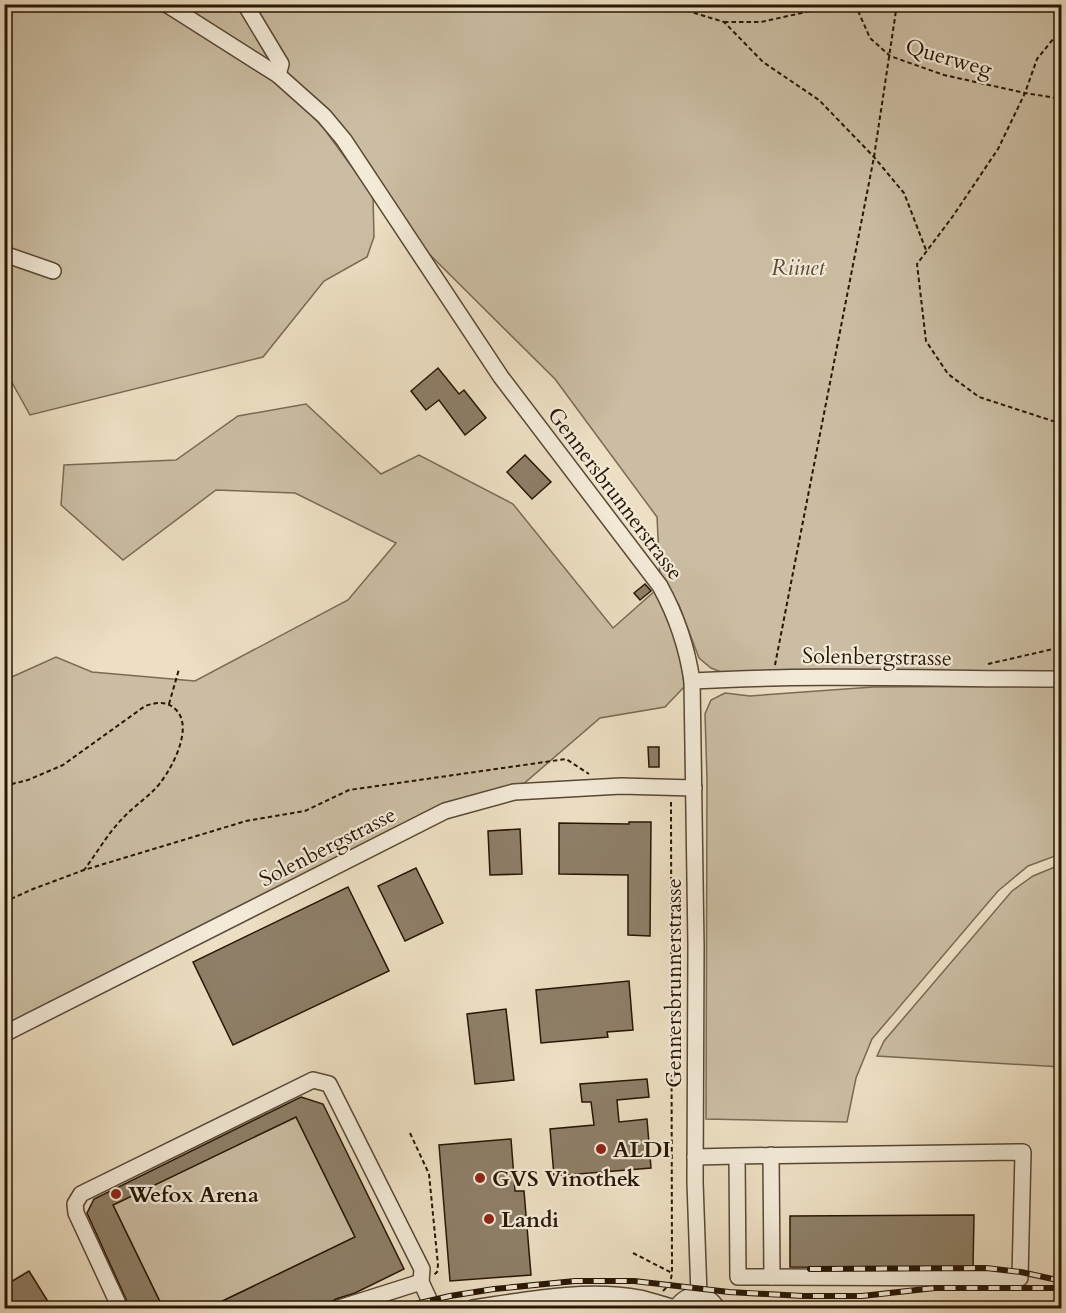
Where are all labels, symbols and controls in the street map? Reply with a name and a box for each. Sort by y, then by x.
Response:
street label: Querweg [902,31,996,85]
park label: Riinet [771,253,826,283]
street label: Gennersbrunnerstrasse [540,401,690,586]
street label: Solenbergstrasse [802,641,952,673]
street label: Solenbergstrasse [254,800,401,894]
street label: Gennersbrunnerstrasse [659,878,689,1088]
place label: ALDI [613,1135,671,1165]
marker: ALDI [594,1142,608,1156]
place label: GVS Vinothek [492,1164,641,1194]
marker: GVS Vinothek [473,1171,487,1185]
place label: Wefox Arena [127,1180,259,1210]
marker: Wefox Arena [109,1187,123,1201]
place label: Landi [501,1205,559,1235]
marker: Landi [482,1212,496,1226]

